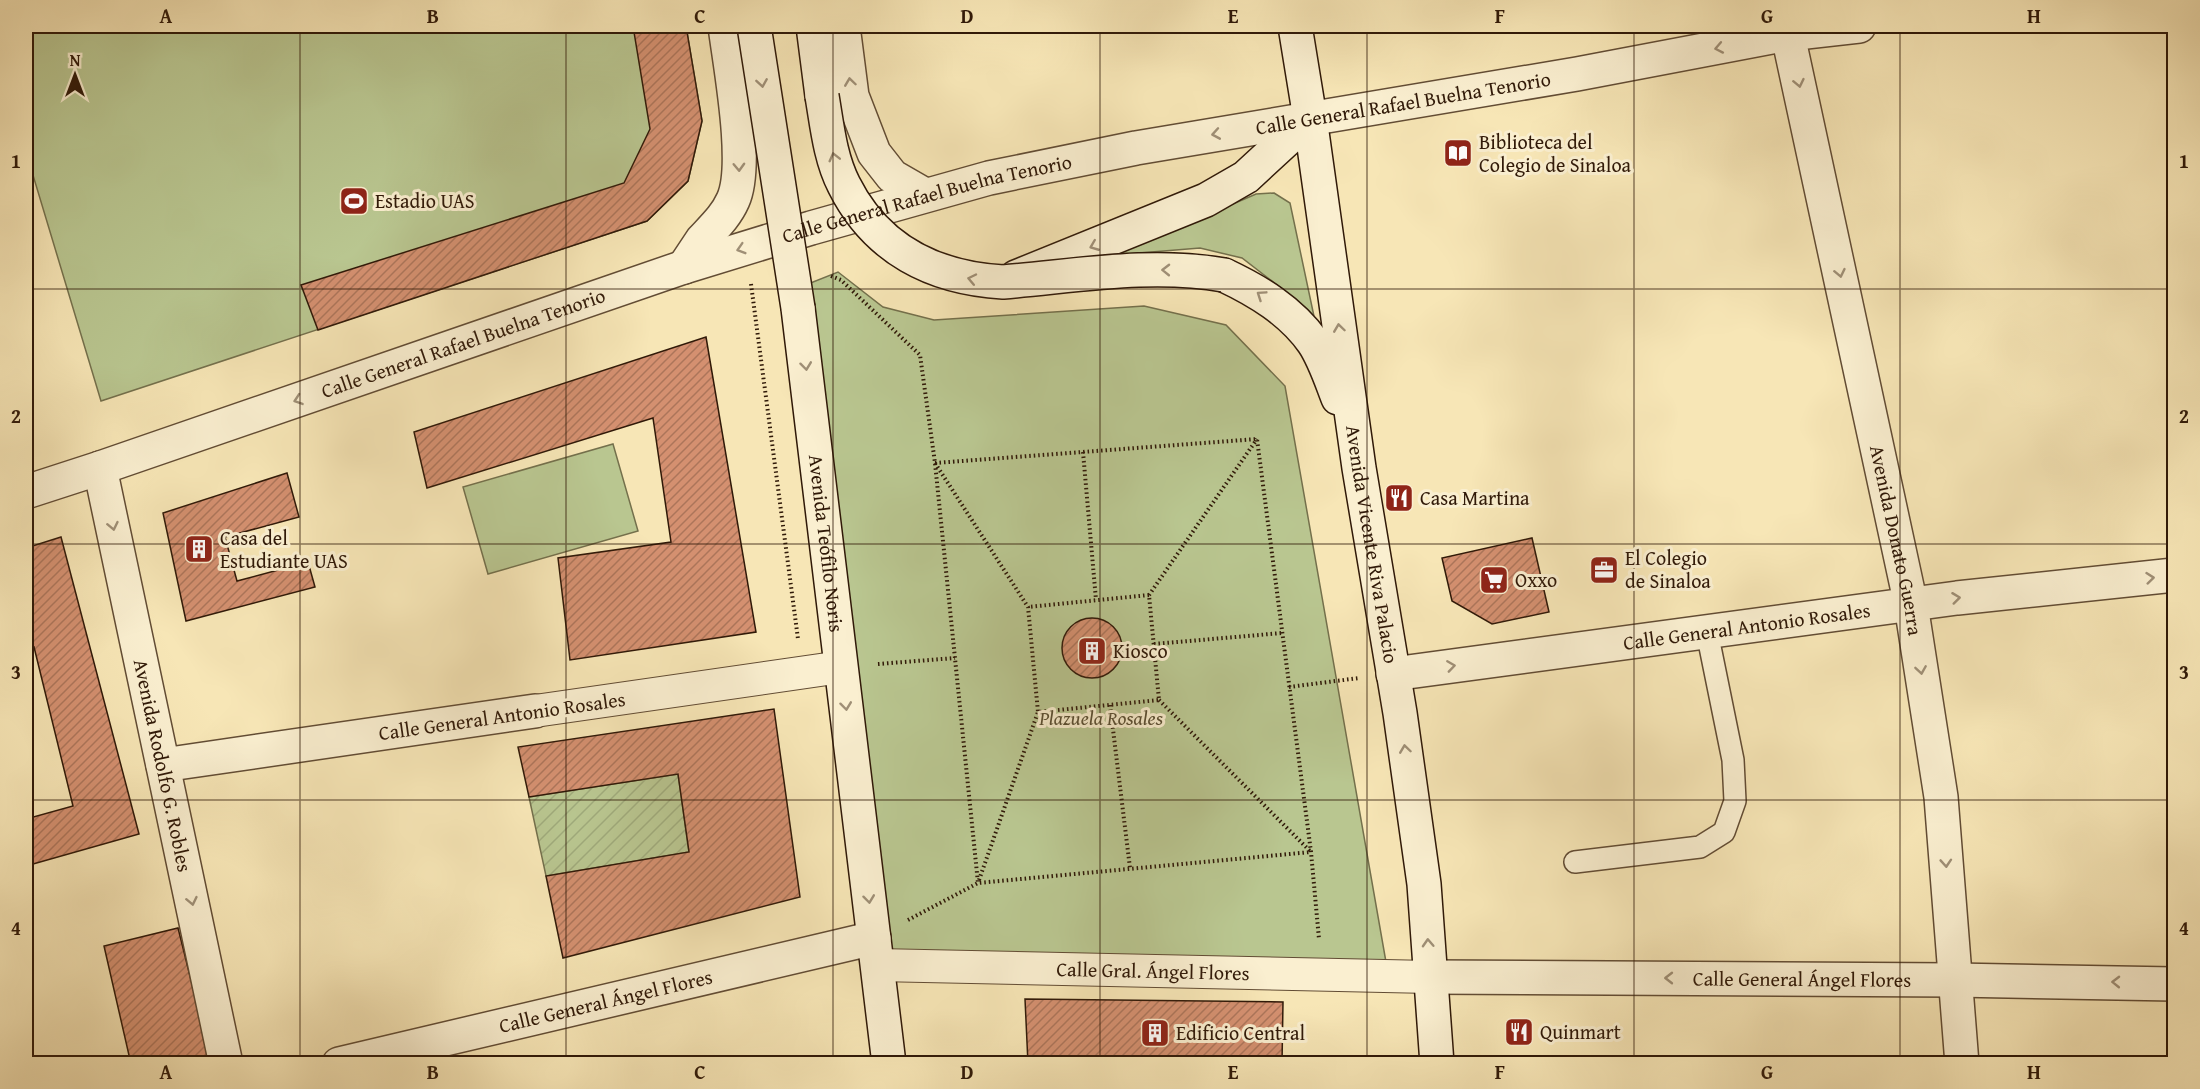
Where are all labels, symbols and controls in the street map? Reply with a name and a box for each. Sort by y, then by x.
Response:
text: A [160,1,173,30]
text: B [427,1,439,30]
text: C [694,1,706,30]
text: D [960,1,974,30]
text: E [1228,1,1239,30]
text: F [1495,1,1505,30]
text: G [1761,1,1773,30]
text: H [2027,1,2041,30]
one-way arrow [1714,41,1724,54]
north arrow [45,45,105,105]
text: N [70,48,81,72]
street label: Calle General Rafael Buelna Tenorio [1253,64,1553,142]
one-way arrow [845,77,857,87]
one-way arrow [1791,77,1804,87]
one-way arrow [755,78,768,88]
one-way arrow [1211,127,1221,140]
place label: Biblioteca del Colegio de Sinaloa [1479,127,1632,179]
library icon: Biblioteca del Colegio de Sinaloa [1442,137,1474,169]
text: 1 [11,146,21,175]
street label: Calle General Rafael Buelna Tenorio [778,146,1074,250]
text: 1 [2179,146,2189,175]
one-way arrow [829,152,842,162]
one-way arrow [733,163,746,172]
sports icon: Estadio UAS [338,185,370,217]
place label: Estadio UAS [375,186,475,215]
one-way arrow [1089,239,1100,251]
one-way arrow [736,241,747,254]
one-way arrow [1161,264,1170,276]
one-way arrow [1833,268,1846,278]
one-way arrow [967,273,977,286]
street label: Calle General Rafael Buelna Tenorio [317,280,609,405]
one-way arrow [1257,291,1268,302]
one-way arrow [1334,324,1346,333]
one-way arrow [799,361,811,371]
one-way arrow [293,393,304,406]
text: 2 [11,401,21,430]
text: 2 [2179,401,2189,430]
street label: Avenida Vicente Riva Palacio [1339,423,1406,666]
street label: Avenida Donato Guerra [1863,442,1931,638]
street label: Avenida Teófilo Noris [802,453,852,634]
restaurant icon: Casa Martina [1383,482,1415,514]
place label: Casa Martina [1420,483,1530,512]
one-way arrow [105,520,118,530]
place label: Casa del Estudiante UAS [220,523,348,575]
building icon: Casa del Estudiante UAS [183,533,215,565]
place label: El Colegio de Sinaloa [1625,543,1711,595]
office icon: El Colegio de Sinaloa [1588,554,1620,586]
supermarket icon: Oxxo [1478,564,1510,596]
place label: Oxxo [1515,565,1557,594]
one-way arrow [2145,572,2155,585]
one-way arrow [1952,593,1961,605]
street label: Calle General Antonio Rosales [1621,595,1872,657]
building icon: Kiosco [1076,635,1108,667]
place label: Kiosco [1113,636,1168,665]
street label: Avenida Rodolfo G. Robles [127,656,200,874]
text: 3 [11,657,21,686]
text: 3 [2179,657,2189,686]
one-way arrow [1446,660,1455,672]
one-way arrow [1915,665,1927,675]
street label: Calle General Antonio Rosales [377,684,627,747]
one-way arrow [839,701,852,710]
park label: Plazuela Rosales [1038,703,1164,732]
one-way arrow [1399,744,1411,754]
one-way arrow [1940,859,1953,868]
one-way arrow [863,895,875,904]
one-way arrow [185,896,198,906]
text: 4 [11,913,21,942]
text: 4 [2179,913,2189,942]
one-way arrow [1421,938,1434,947]
street label: Calle Gral. Ángel Flores [1056,954,1250,987]
street label: Calle General Ángel Flores [496,962,715,1040]
street label: Calle General Ángel Flores [1693,964,1911,994]
one-way arrow [1665,972,1674,984]
one-way arrow [2112,976,2121,989]
restaurant icon: Quinmart [1503,1016,1535,1048]
building icon: Edificio Central [1139,1017,1171,1049]
place label: Quinmart [1540,1017,1621,1046]
place label: Edificio Central [1176,1018,1306,1047]
text: A [160,1057,173,1086]
text: B [427,1057,439,1086]
text: C [694,1057,706,1086]
text: D [960,1057,974,1086]
text: E [1228,1057,1239,1086]
text: F [1495,1057,1505,1086]
text: G [1761,1057,1773,1086]
text: H [2027,1057,2041,1086]

